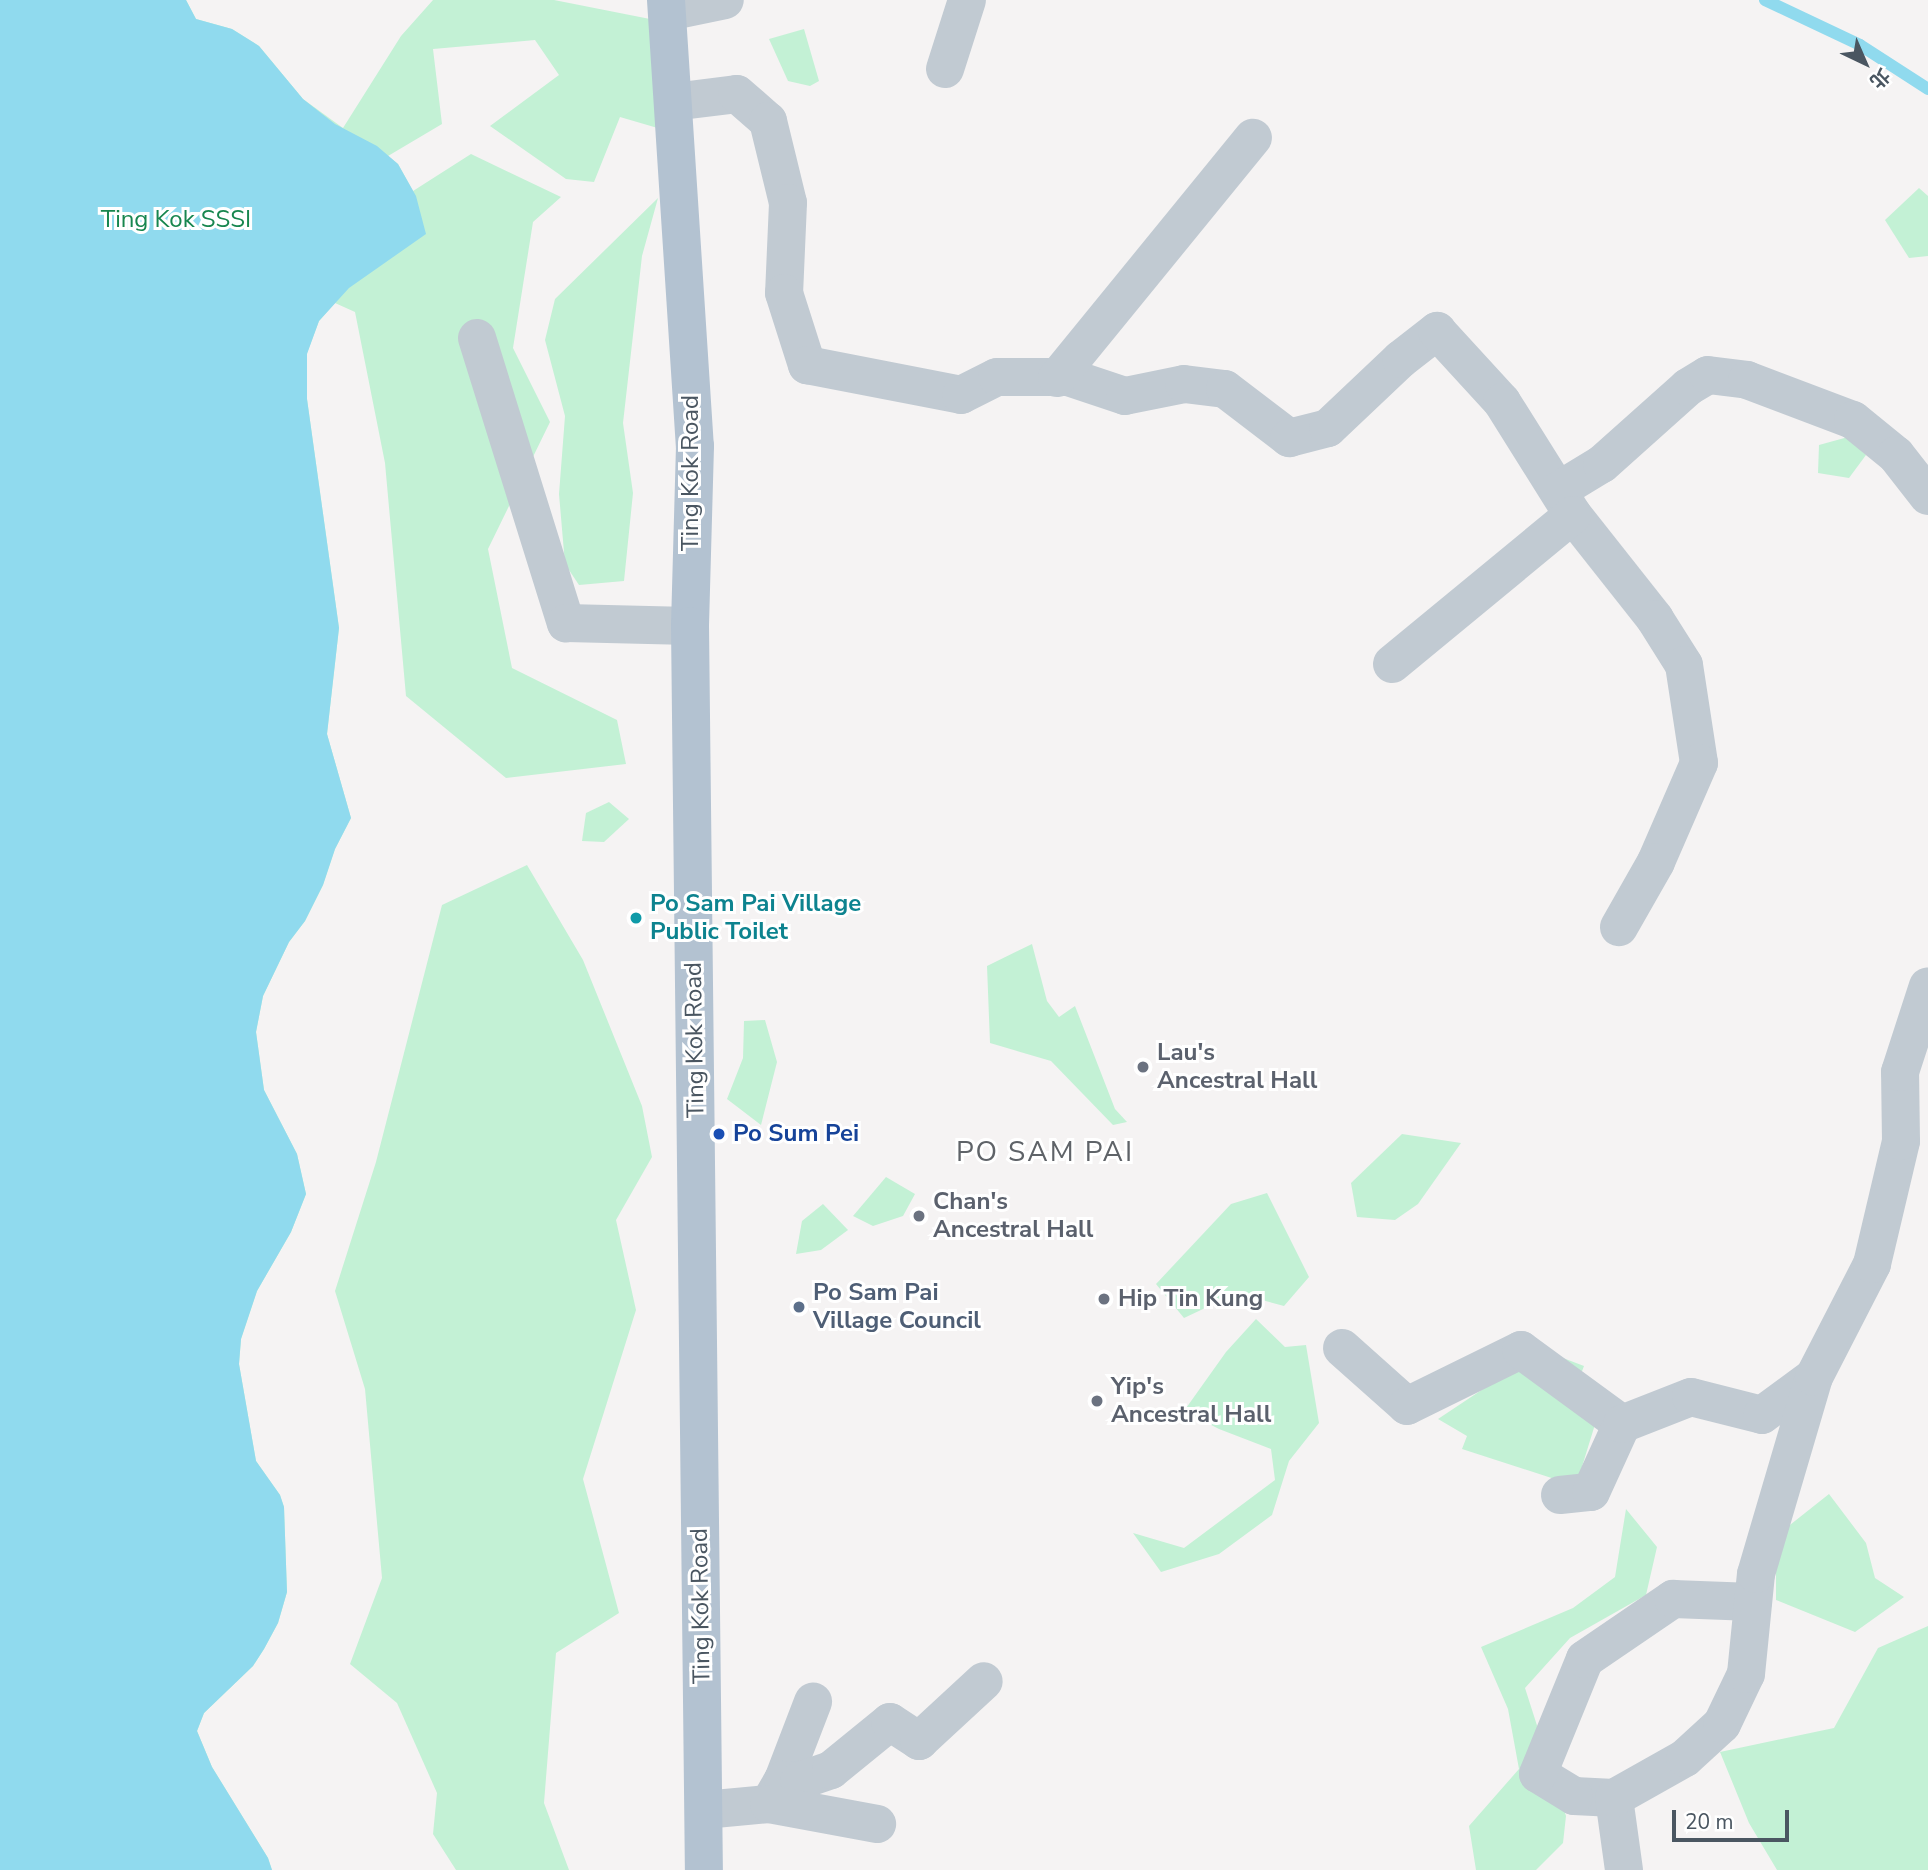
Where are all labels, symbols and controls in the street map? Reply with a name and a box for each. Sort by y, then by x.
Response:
north arrow [1830,28,1900,98]
text: 北 [1864,62,1895,94]
park label: Ting Kok SSSI [101,206,251,234]
street label: Ting Kok Road [677,395,705,551]
place label: Po Sam Pai Village Public Toilet [650,890,861,946]
marker: Po Sam Pai Village Public Toilet [628,910,644,926]
street label: Ting Kok Road [679,962,711,1118]
place label: Lau's Ancestral Hall [1157,1039,1317,1095]
marker: Lau's Ancestral Hall [1135,1059,1151,1075]
place label: Po Sum Pei [733,1120,859,1148]
marker: Po Sum Pei [711,1126,727,1142]
district label: PO SAM PAI [957,1135,1133,1169]
place label: Chan's Ancestral Hall [933,1188,1093,1244]
marker: Chan's Ancestral Hall [911,1208,927,1224]
place label: Po Sam Pai Village Council [813,1279,981,1335]
place label: Hip Tin Kung [1118,1285,1263,1313]
marker: Hip Tin Kung [1096,1291,1112,1307]
marker: Po Sam Pai Village Council [791,1299,807,1315]
place label: Yip's Ancestral Hall [1111,1373,1271,1429]
marker: Yip's Ancestral Hall [1089,1393,1105,1409]
street label: Ting Kok Road [685,1528,717,1684]
scale bar [1676,1797,1793,1841]
text: 20 m [1685,1808,1734,1836]

